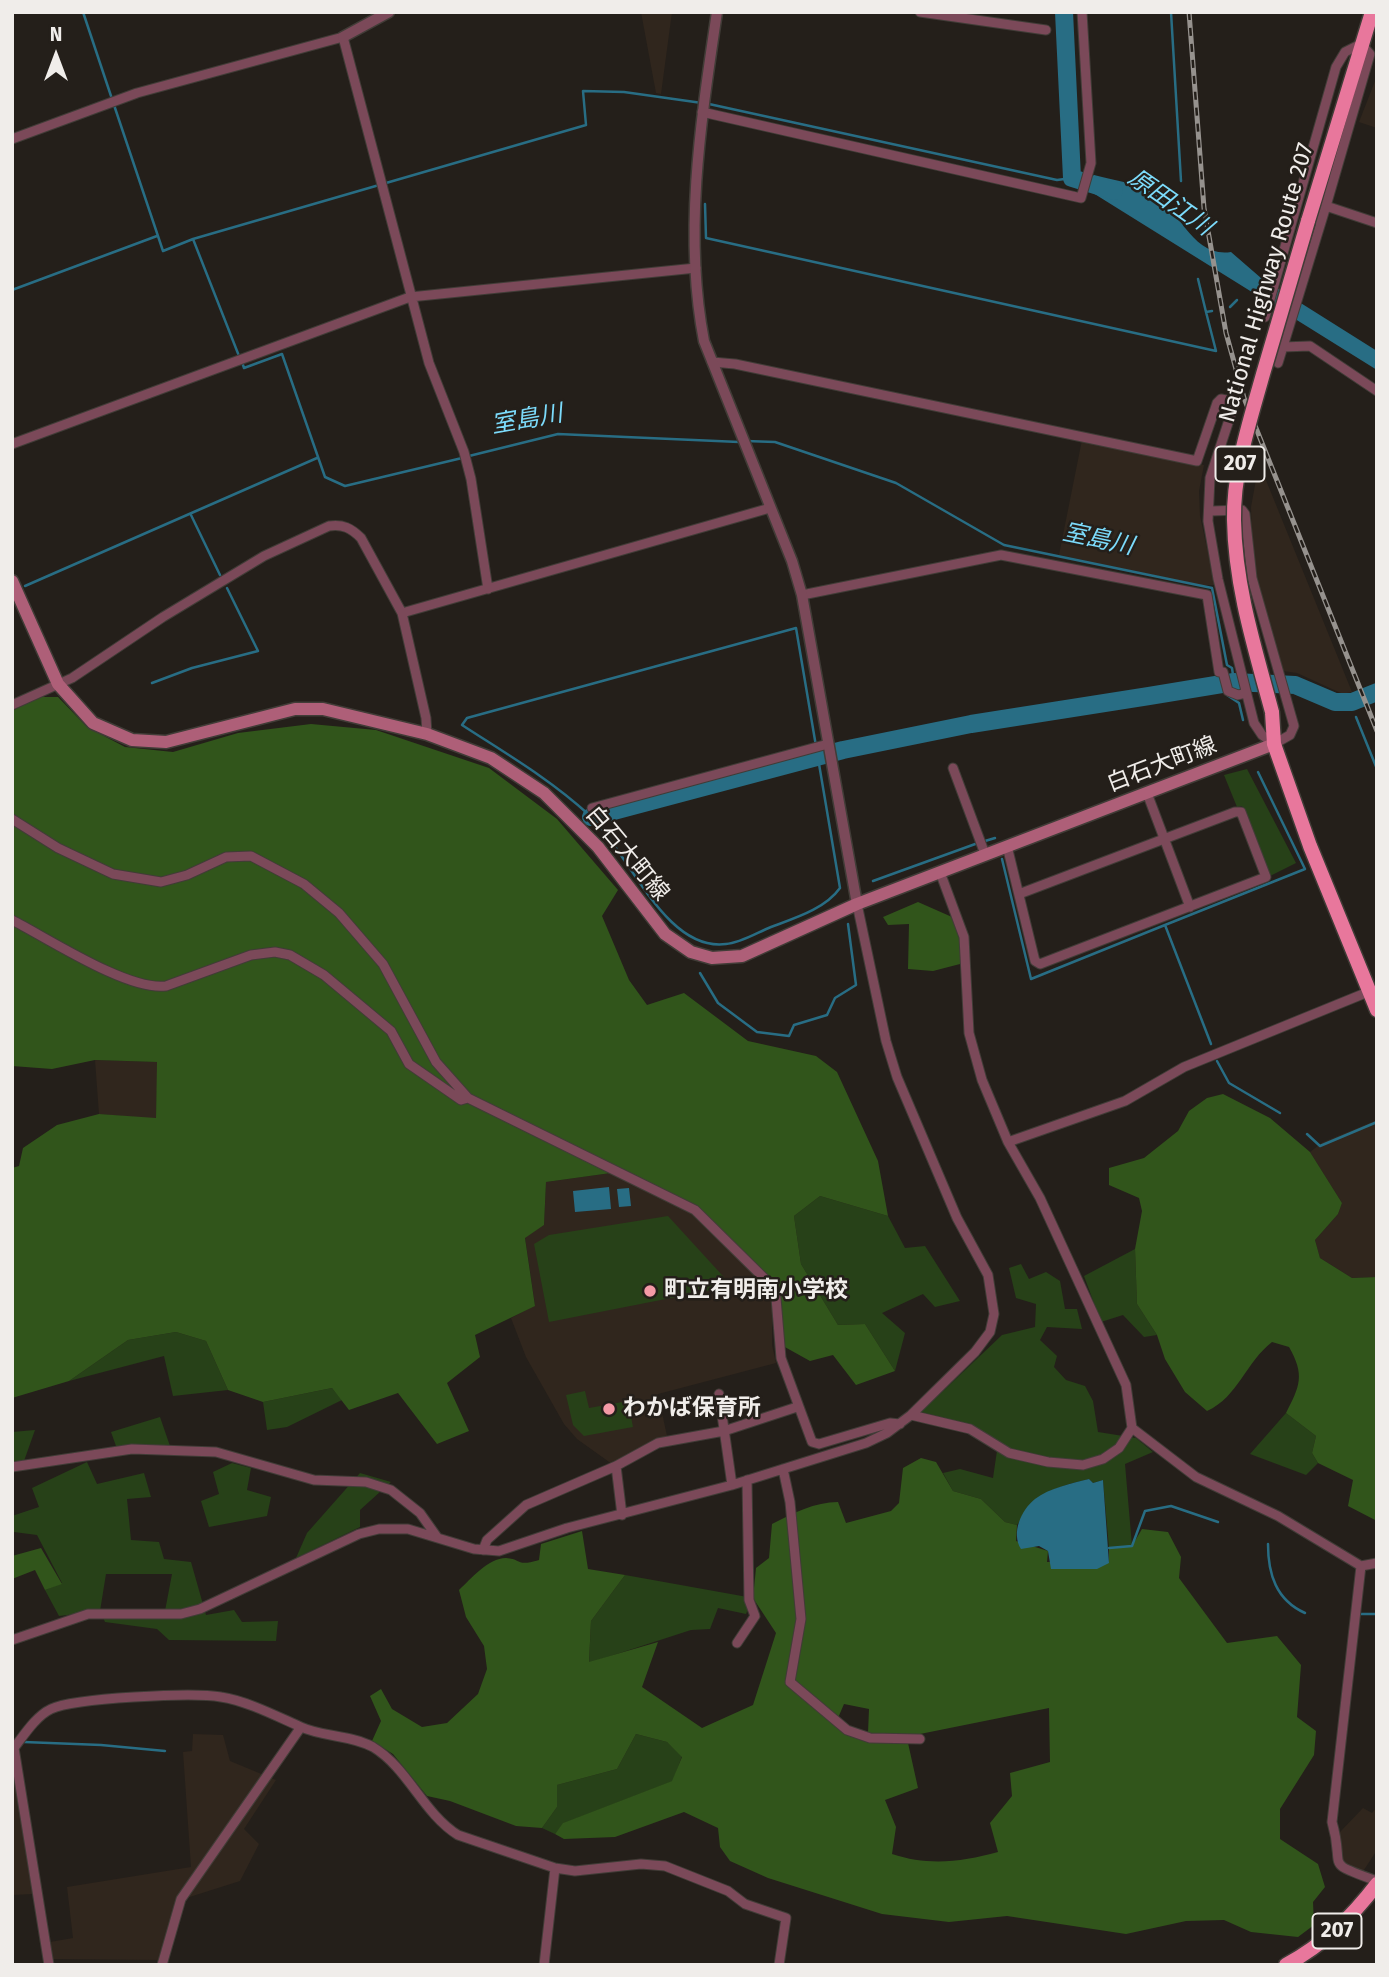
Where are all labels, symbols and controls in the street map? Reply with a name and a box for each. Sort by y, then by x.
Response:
north arrow [21,21,91,91]
text: N [50,23,62,46]
street label: National Highway Route 207 [1214,140,1320,426]
water label: 原田江川 [1122,164,1218,242]
water label: 室島川 [489,400,565,440]
road number: 207 [1216,447,1264,482]
water label: 室島川 [1060,518,1136,562]
street label: 白石大町線 [1103,732,1221,798]
street label: 白石大町線 [579,801,675,907]
place label: 町立有明南小学校 [664,1277,848,1305]
marker: 町立有明南小学校 [642,1283,658,1299]
place label: わかば保育所 [623,1395,761,1423]
marker: わかば保育所 [601,1401,617,1417]
road number: 207 [1312,1913,1362,1948]

